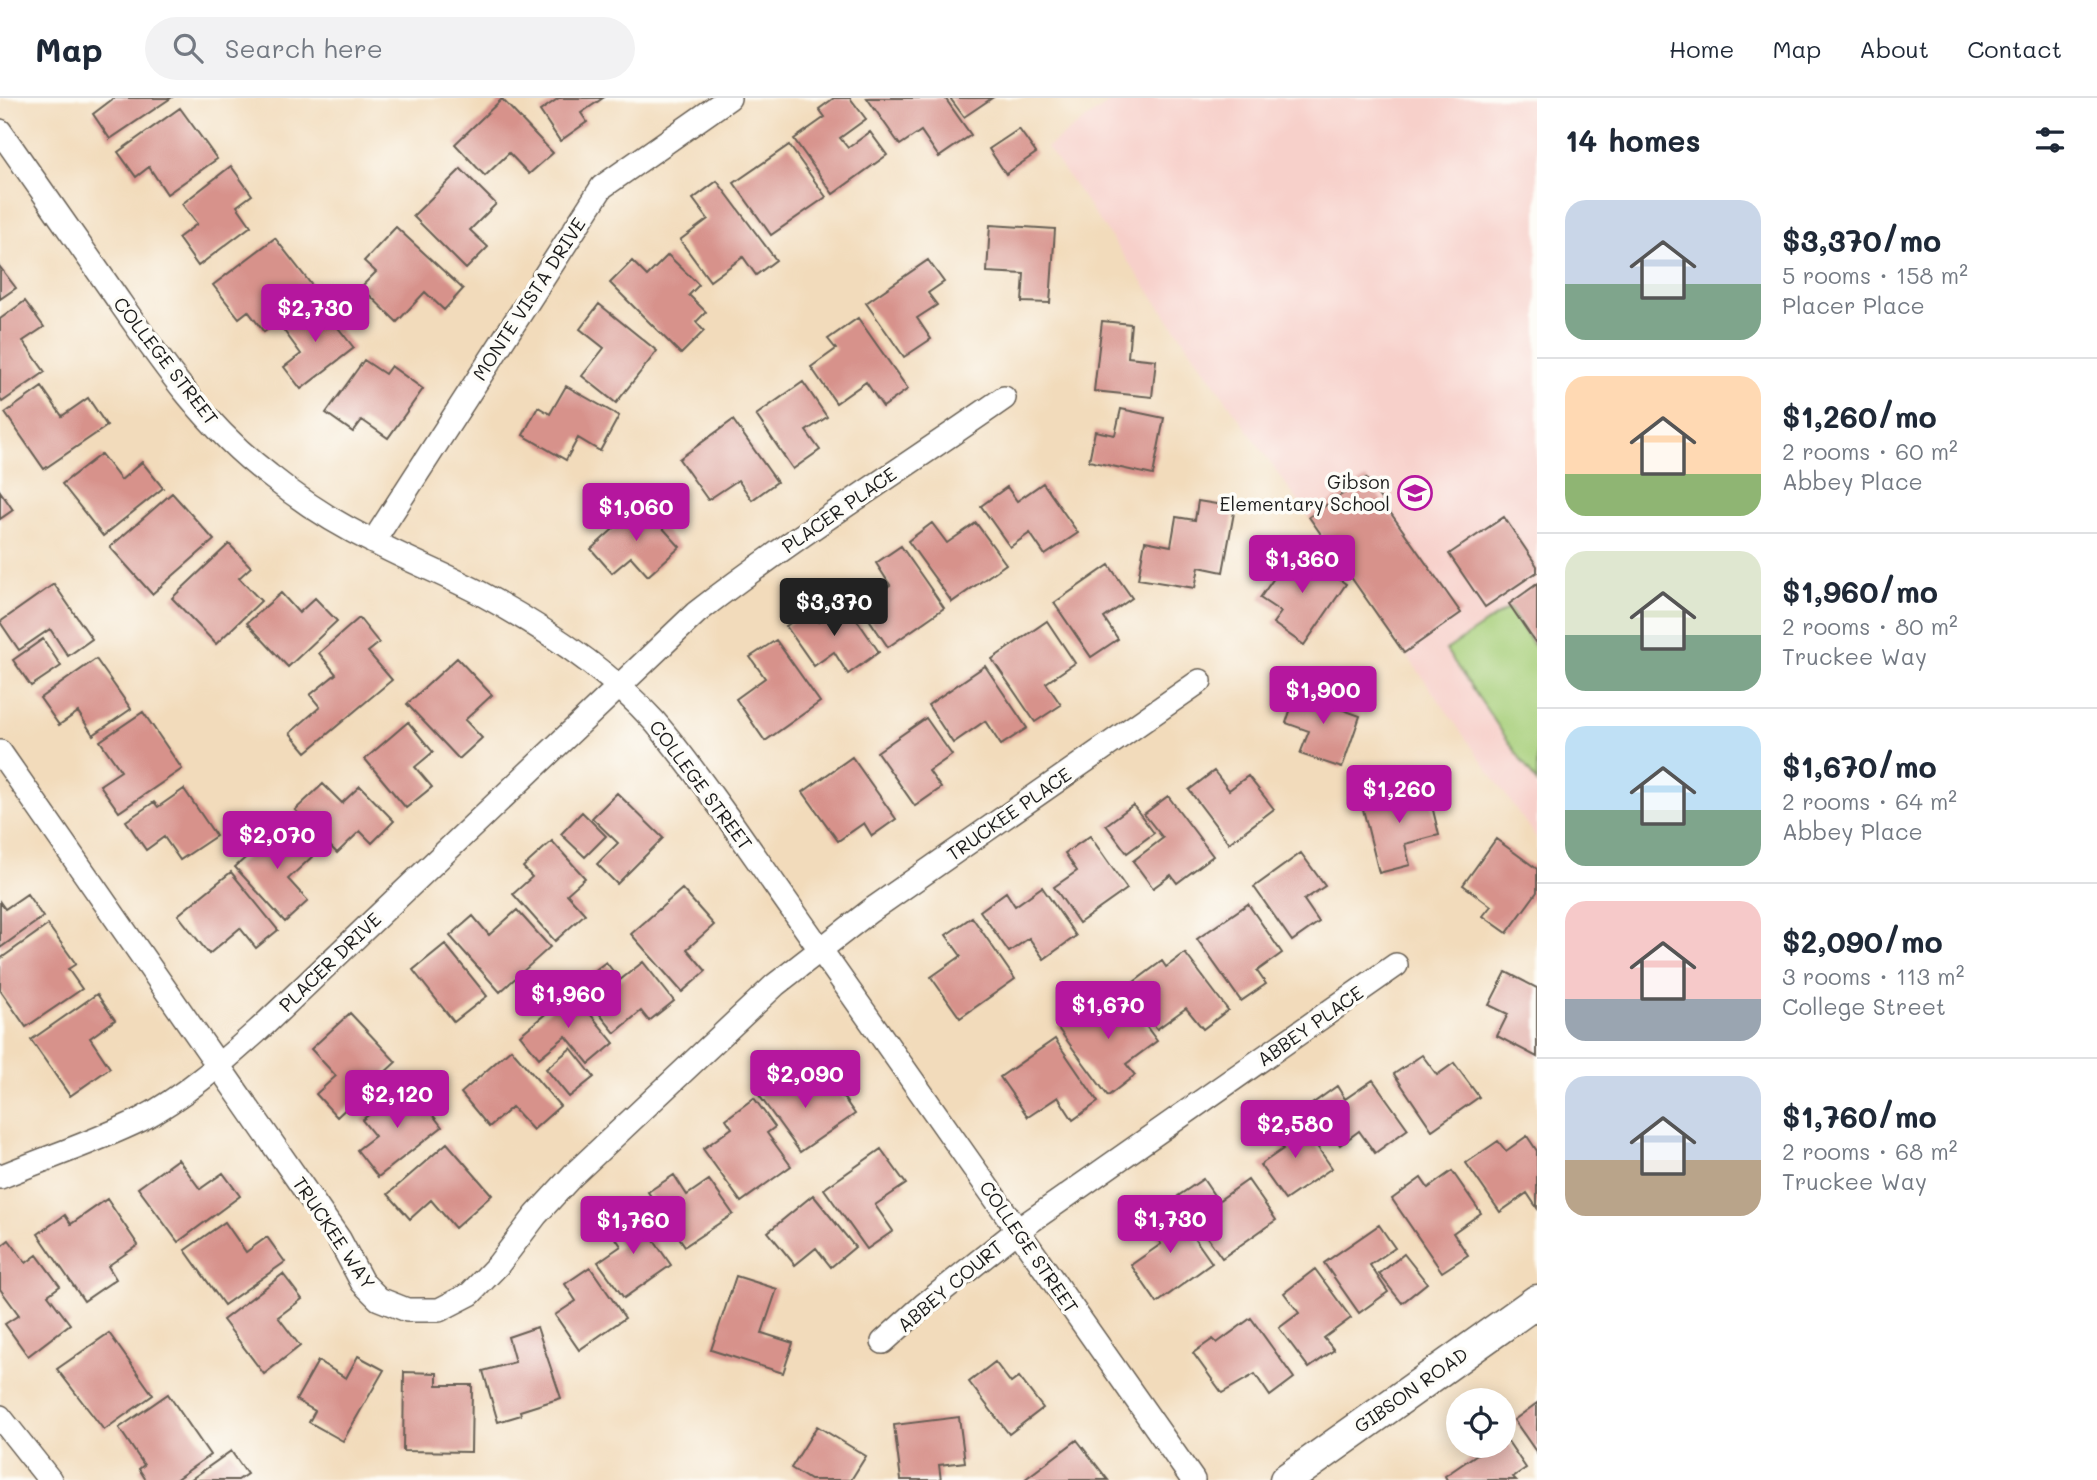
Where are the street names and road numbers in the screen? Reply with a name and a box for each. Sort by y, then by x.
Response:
street label: MONTE VISTA DRIVE [467,212,591,385]
street label: COLLEGE STREET [108,291,224,430]
street label: PLACER PLACE [777,461,901,558]
street label: COLLEGE STREET [644,715,758,855]
street label: TRUCKEE PLACE [942,761,1076,866]
street label: PLACER DRIVE [273,906,386,1017]
street label: ABBEY PLACE [1252,980,1368,1071]
street label: TRUCKEE WAY [288,1172,381,1294]
street label: COLLEGE STREET [974,1176,1084,1318]
street label: ABBEY COURT [892,1234,1008,1337]
street label: GIBSON ROAD [1349,1341,1473,1438]

